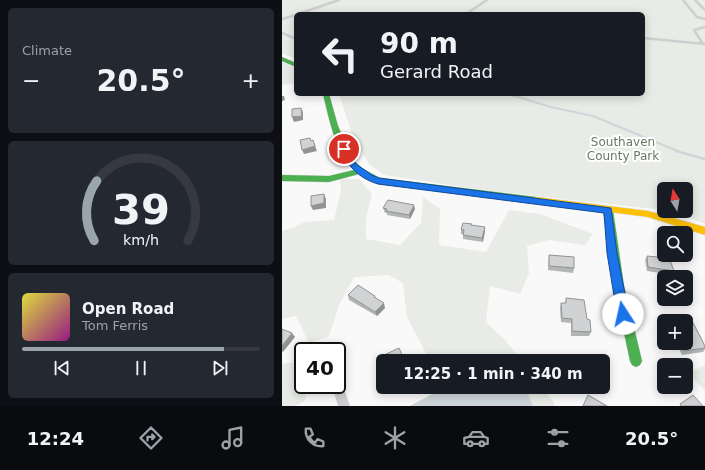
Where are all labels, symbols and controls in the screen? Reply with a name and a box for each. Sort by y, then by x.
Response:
text: 90 m [380,27,458,60]
icon: left [314,28,366,80]
text: Climate [22,43,72,58]
text: Gerard Road [380,61,493,82]
text: 20.5° [96,63,186,98]
text: − [22,68,40,93]
text: + [242,68,260,93]
pin [327,132,361,166]
park label: Southaven County Park [587,135,659,163]
icon: arrive [333,138,355,160]
north arrow [657,182,693,218]
map controls [657,182,693,394]
text: 39 [112,185,170,234]
button: search [657,226,693,262]
text: km/h [123,232,159,248]
button: layers [657,270,693,306]
position arrow [602,293,644,335]
text: Open Road [82,300,174,318]
button: + [657,314,693,350]
text: Tom Ferris [82,318,148,333]
speed limit sign: 40 [294,342,346,394]
icon: previous [51,357,73,379]
icon: pause [130,357,152,379]
icon: next [209,357,231,379]
button: − [657,358,693,394]
text: 12:25 · 1 min · 340 m [403,365,583,383]
icon: directions [137,424,165,452]
icon: music [219,424,247,452]
icon: phone [300,424,328,452]
icon: climate [381,424,409,452]
icon: car [462,424,490,452]
icon: filters [544,424,572,452]
text: 12:24 [27,428,84,449]
text: 20.5° [625,428,678,449]

